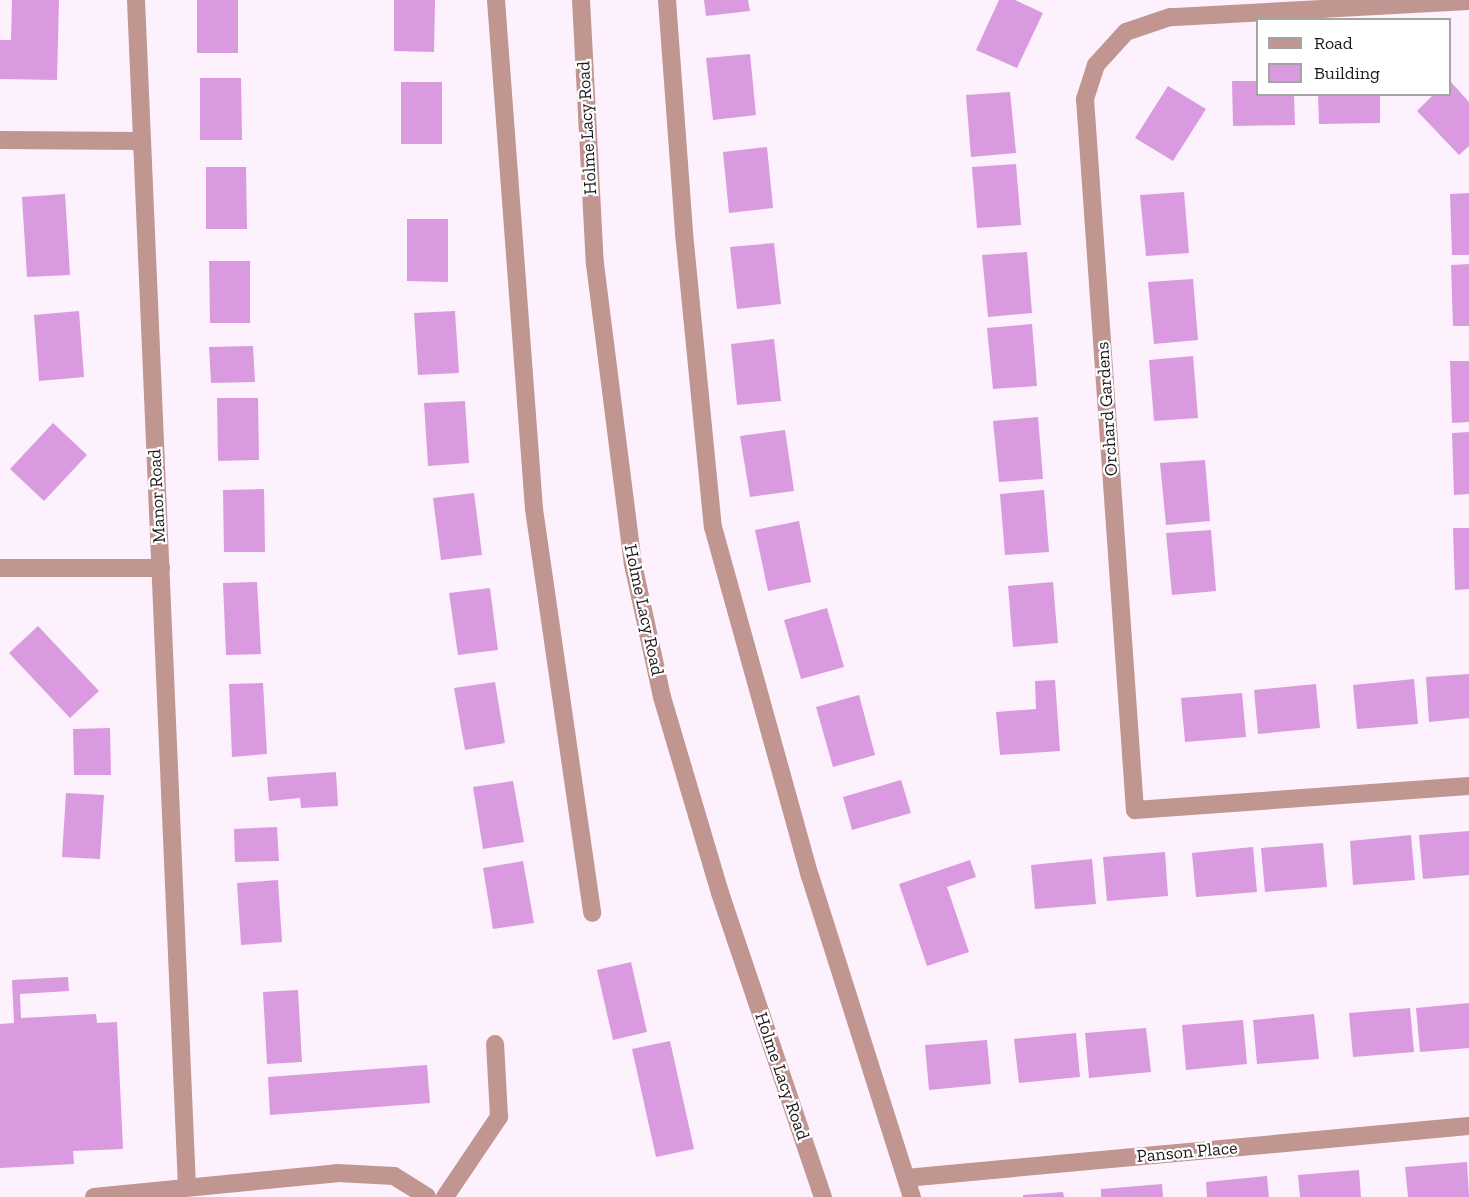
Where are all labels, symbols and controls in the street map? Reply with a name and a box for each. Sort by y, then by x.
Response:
legend [1256,18,1451,96]
text: Road [1314,32,1353,54]
street label: Holme Lacy Road [573,60,601,196]
text: Building [1314,62,1380,84]
street label: Orchard Gardens [1092,341,1122,477]
street label: Manor Road [144,448,170,544]
street label: Holme Lacy Road [619,542,669,678]
street label: Holme Lacy Road [750,1009,814,1143]
street label: Panson Place [1136,1137,1238,1167]

